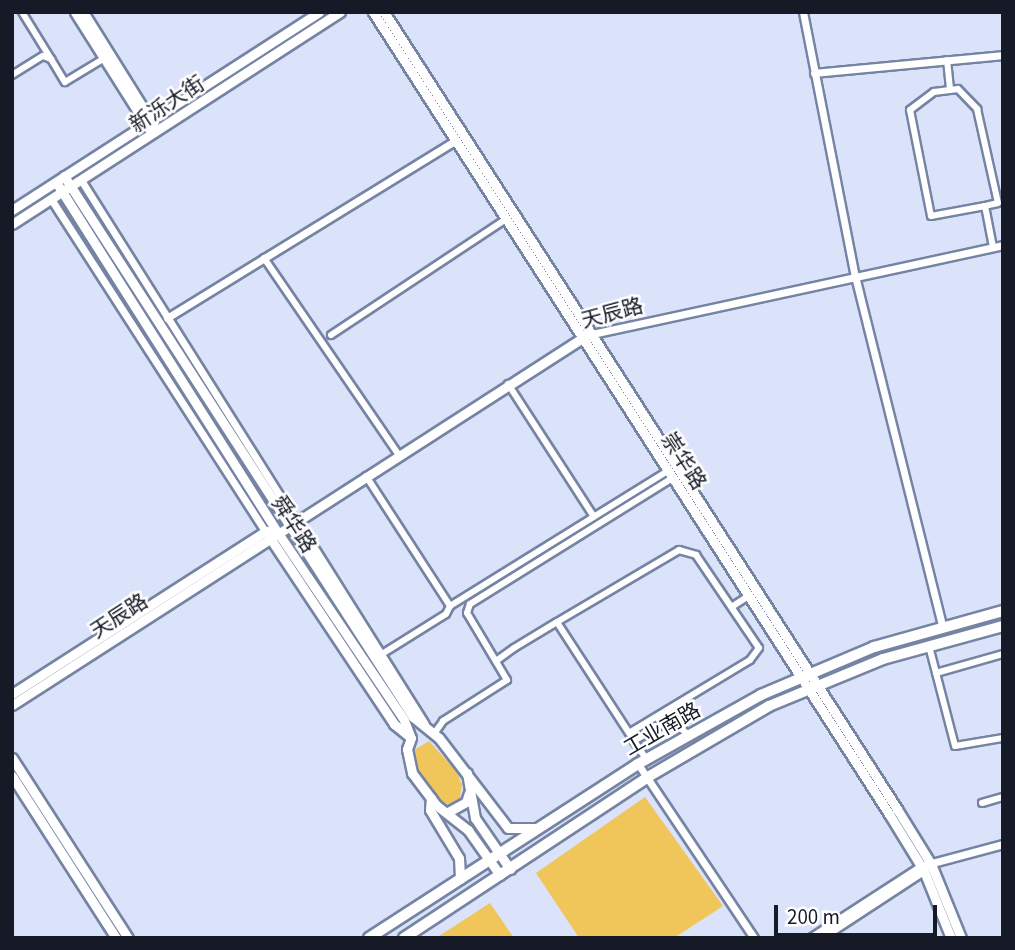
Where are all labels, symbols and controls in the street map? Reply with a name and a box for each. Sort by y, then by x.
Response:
street label: 新泺大街 [125,71,209,137]
street label: 天辰路 [578,293,646,333]
street label: 崇华路 [656,428,712,494]
street label: 舜华路 [266,491,322,557]
street label: 天辰路 [86,588,152,644]
street label: 工业南路 [619,697,705,761]
scale bar [777,890,940,934]
text: 200 m [787,902,840,932]

